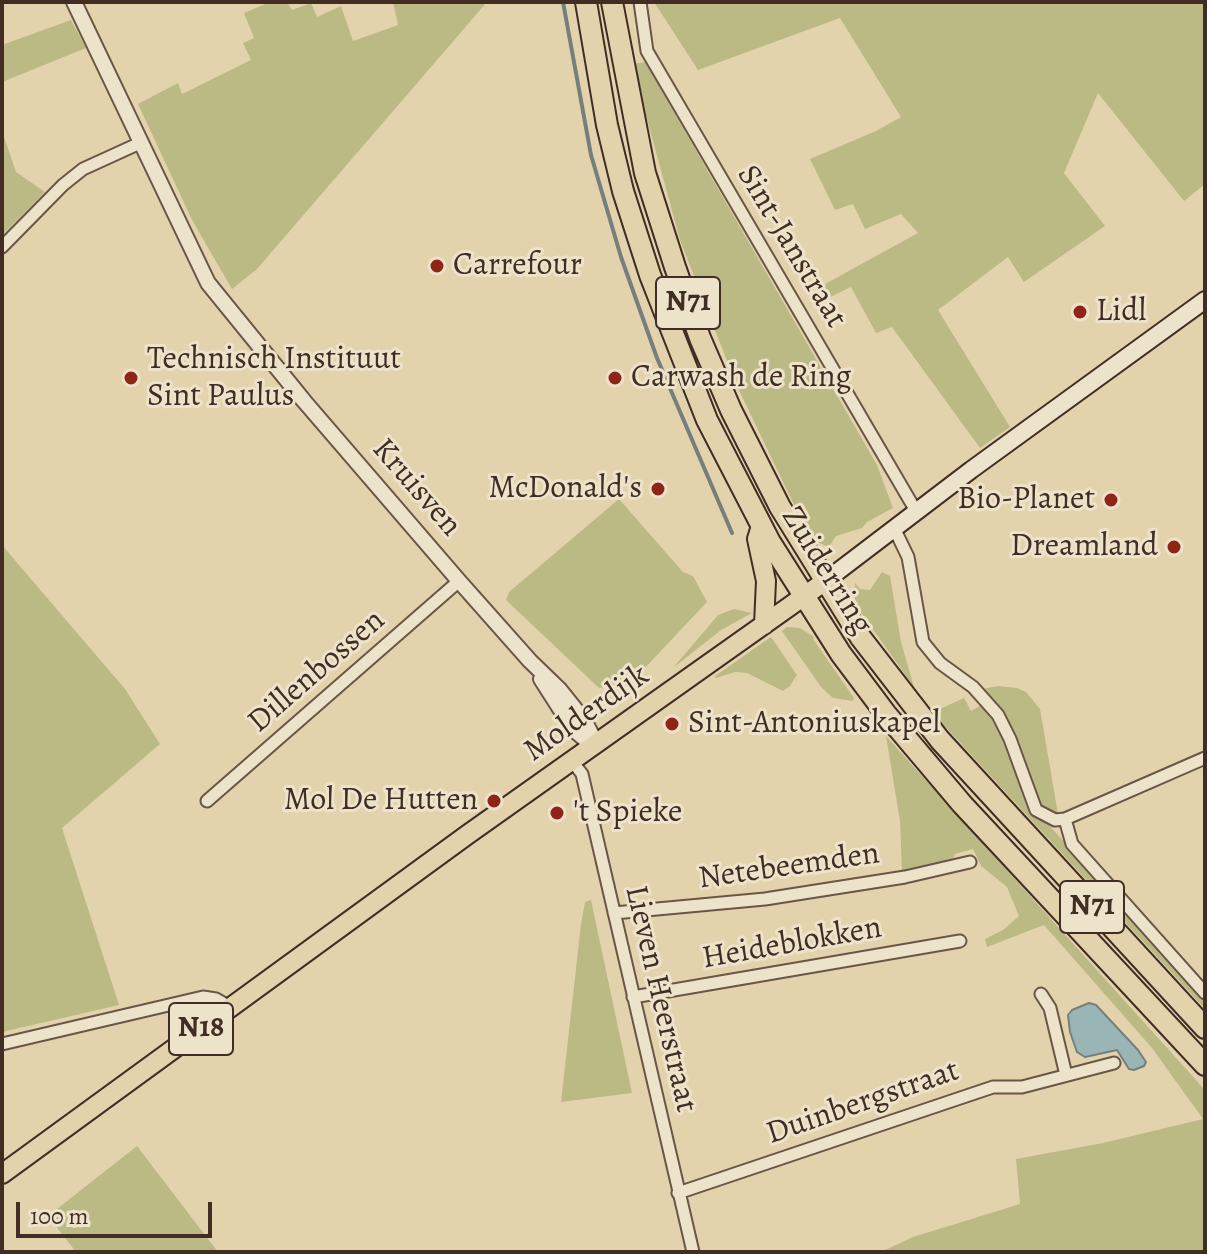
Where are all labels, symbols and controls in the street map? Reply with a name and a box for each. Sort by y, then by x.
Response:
street label: Sint-Janstraat [728,159,854,335]
place label: Carrefour [453,247,582,285]
marker: Carrefour [428,257,446,275]
road number: N71 [656,277,720,329]
place label: Lidl [1096,293,1146,331]
marker: Lidl [1071,303,1089,321]
place label: Technisch Instituut Sint Paulus [147,341,401,416]
place label: Carwash de Ring [631,359,852,397]
marker: Technisch Instituut Sint Paulus [122,369,140,387]
marker: Carwash de Ring [606,369,624,387]
street label: Kruisven [363,431,469,545]
place label: McDonald's [489,470,642,508]
marker: McDonald's [649,480,667,498]
place label: Bio-Planet [957,481,1095,519]
marker: Bio-Planet [1102,491,1120,509]
street label: Zuiderring [772,500,880,642]
place label: Dreamland [1010,528,1158,566]
marker: Dreamland [1165,538,1183,556]
street label: Dillenbossen [241,602,393,742]
street label: Molderdijk [517,657,657,771]
place label: Sint-Antoniuskapel [688,705,940,743]
marker: Sint-Antoniuskapel [663,715,681,733]
place label: Mol De Hutten [284,782,478,820]
marker: Mol De Hutten [485,792,503,810]
place label: 't Spieke [573,794,682,832]
marker: 't Spieke [548,804,566,822]
street label: Netebeemden [696,835,882,899]
road number: N71 [1060,881,1124,933]
street label: Lieven Heerstraat [615,882,705,1116]
street label: Heideblokken [699,909,885,979]
road number: N18 [169,1003,233,1055]
street label: Duinbergstraat [762,1052,964,1154]
scale bar [20,1186,216,1236]
text: 100 m [30,1200,89,1232]

